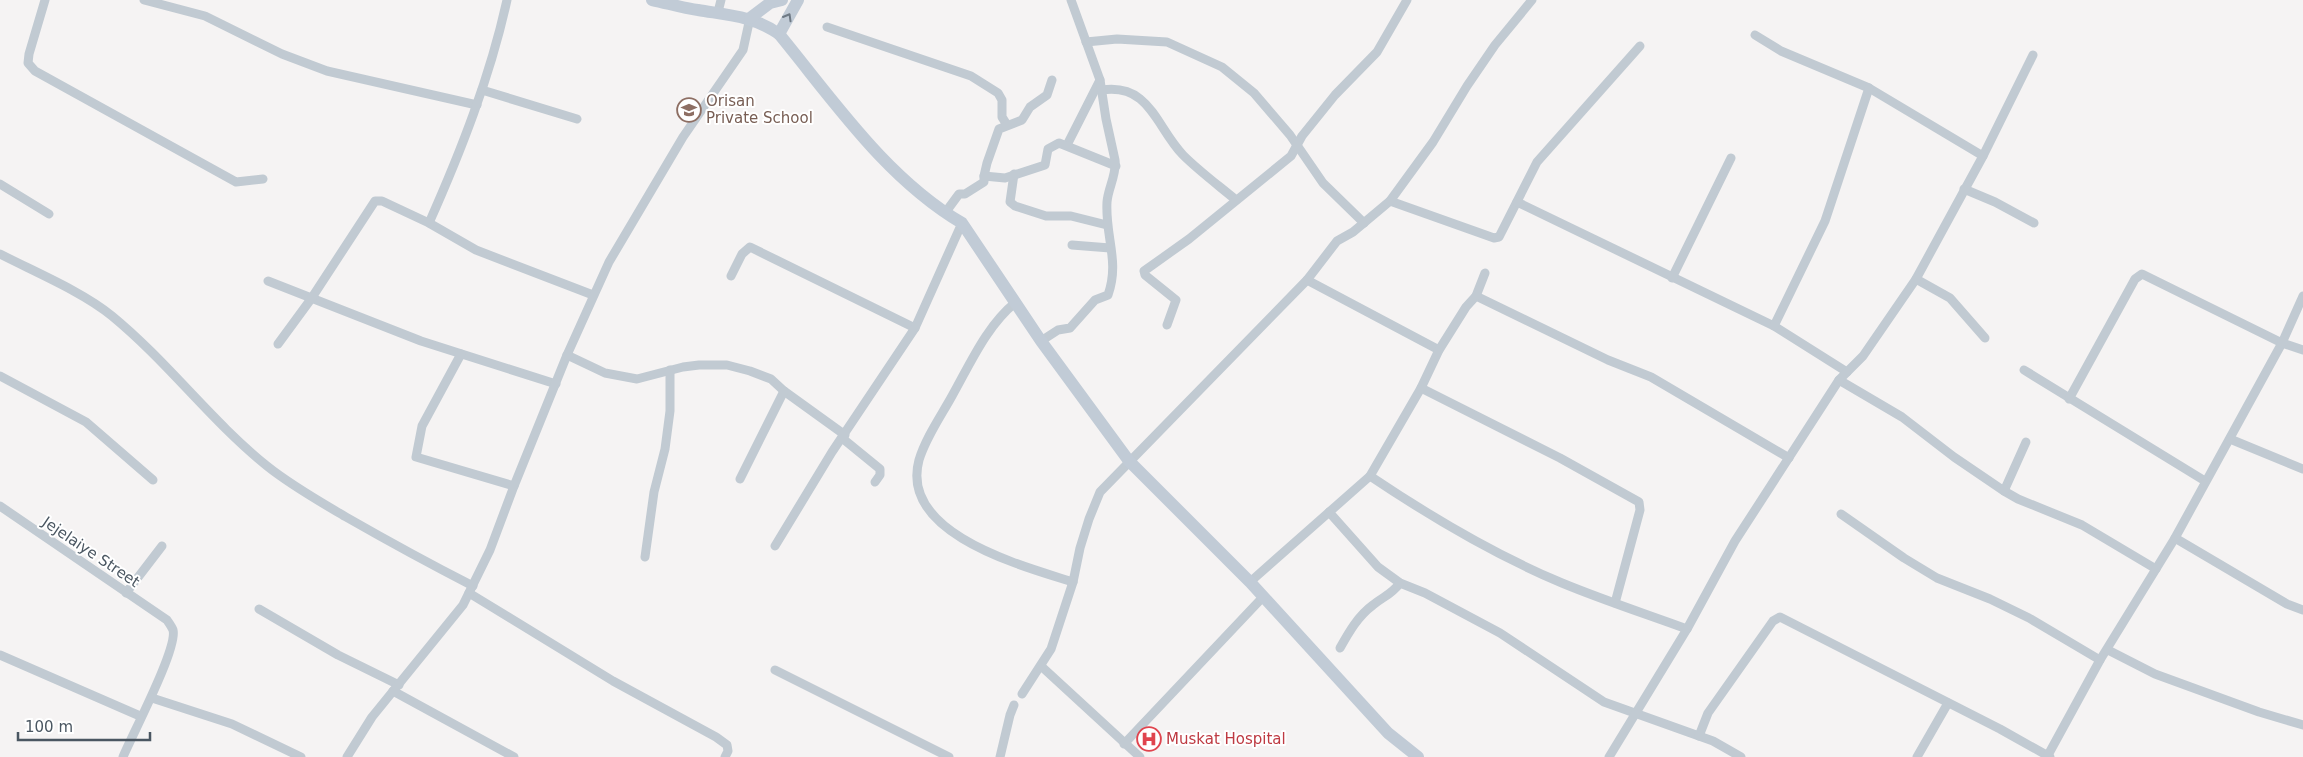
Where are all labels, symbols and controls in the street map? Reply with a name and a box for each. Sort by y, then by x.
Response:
one-way arrow [782,13,792,22]
place label: Orisan Private School [706,92,813,127]
school or university icon: Orisan Private School [676,97,702,123]
street label: Jejelaiye Street [38,512,143,591]
scale bar [18,710,150,742]
text: 100 m [25,718,73,736]
hospital icon: Muskat Hospital [1136,726,1162,752]
place label: Muskat Hospital [1166,730,1286,748]

